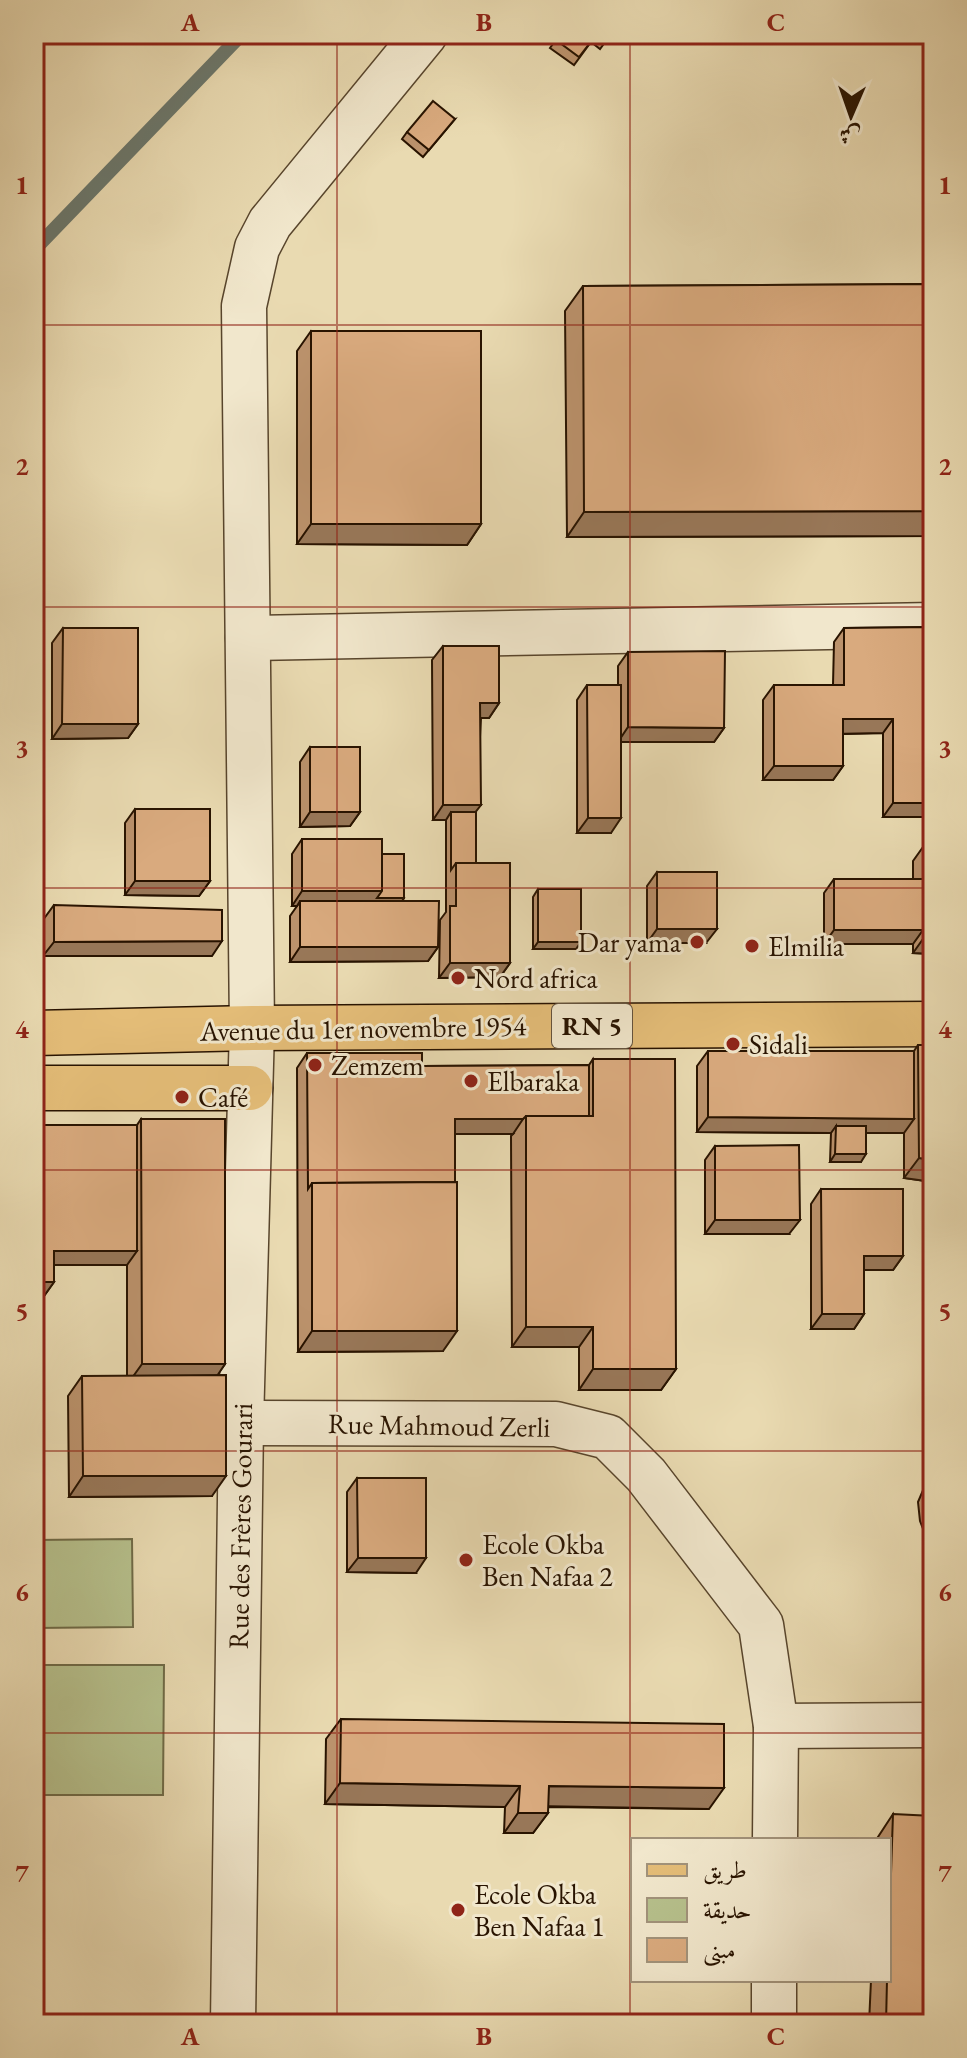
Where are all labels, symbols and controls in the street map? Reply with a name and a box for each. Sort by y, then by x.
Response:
text: A [180,5,200,39]
text: B [476,5,492,39]
text: C [767,5,785,39]
north arrow [811,76,891,156]
text: ش [839,121,862,150]
text: 1 [15,168,29,202]
text: 1 [938,168,952,202]
text: 2 [15,449,29,483]
text: 2 [938,449,952,483]
text: 3 [15,731,29,765]
text: 3 [938,731,952,765]
place label: Dar yama [578,924,682,960]
place label: Elmilia [768,928,845,964]
marker: Dar yama [688,933,706,951]
marker: Elmilia [743,937,761,955]
place label: Nord africa [474,960,598,996]
marker: Nord africa [449,969,467,987]
road number: RN 5 [552,1004,632,1048]
street label: Avenue du 1er novembre 1954 [199,1007,527,1049]
text: 4 [15,1012,29,1046]
text: 4 [938,1012,952,1046]
place label: Sidali [749,1026,808,1062]
marker: Sidali [724,1035,742,1053]
place label: Zemzem [331,1047,424,1083]
marker: Zemzem [306,1056,324,1074]
place label: Elbaraka [487,1063,580,1099]
marker: Elbaraka [462,1072,480,1090]
place label: Café [198,1079,248,1115]
marker: Café [173,1088,191,1106]
text: 5 [15,1294,29,1328]
text: 5 [938,1294,952,1328]
street label: Rue des Frères Gourari [220,1402,260,1649]
street label: Rue Mahmoud Zerli [327,1405,551,1445]
place label: Ecole Okba Ben Nafaa 2 [482,1526,613,1594]
marker: Ecole Okba Ben Nafaa 2 [457,1551,475,1569]
text: 6 [15,1575,29,1609]
text: 6 [938,1575,952,1609]
legend [631,1838,891,1982]
text: طريق [703,1854,747,1885]
text: 7 [15,1856,29,1890]
text: 7 [938,1856,952,1890]
place label: Ecole Okba Ben Nafaa 1 [474,1876,605,1944]
text: حديقة [703,1894,752,1925]
marker: Ecole Okba Ben Nafaa 1 [449,1901,467,1919]
text: مبنى [703,1934,736,1967]
text: A [180,2019,200,2053]
text: B [476,2019,492,2053]
text: C [767,2019,785,2053]

